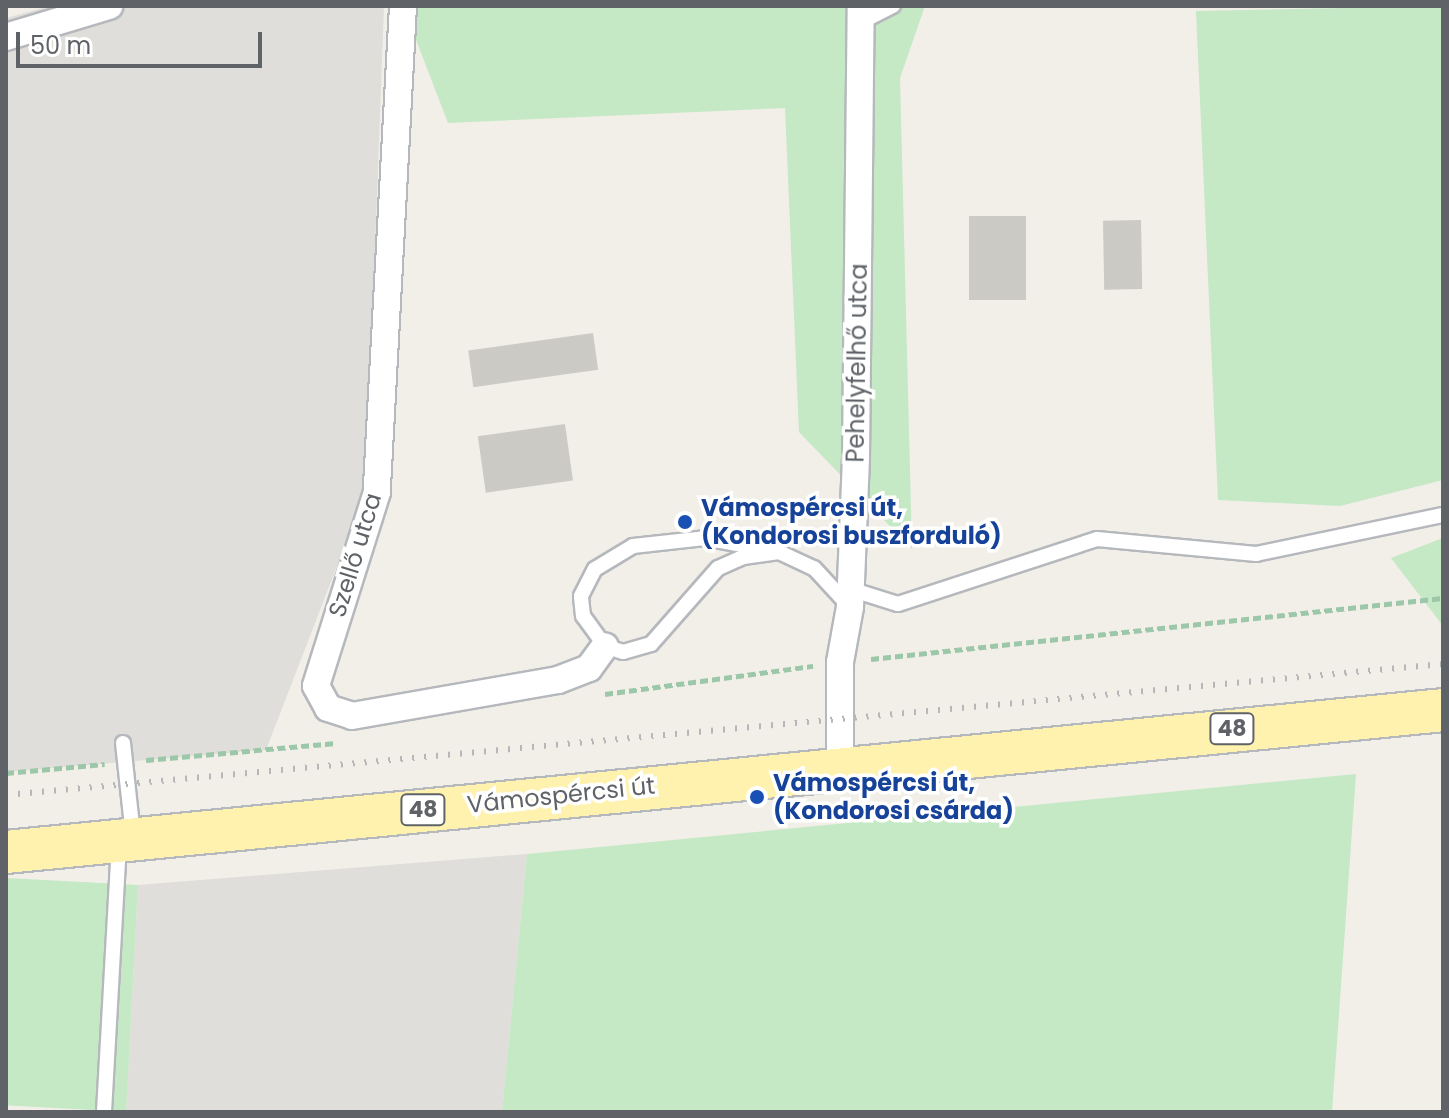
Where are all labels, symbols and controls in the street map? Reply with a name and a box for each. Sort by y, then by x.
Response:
scale bar [20,16,266,66]
text: 50 m [30,29,91,62]
street label: Pehelyfelhő utca [841,263,873,463]
street label: Szellő utca [322,489,388,621]
place label: Vámospércsi út, (Kondorosi buszforduló) [701,494,1002,550]
marker: Vámospércsi út, (Kondorosi buszforduló) [676,513,694,531]
road number: 48 [1208,711,1256,747]
place label: Vámospércsi út, (Kondorosi csárda) [773,769,1014,825]
street label: Vámospércsi út [466,771,656,819]
marker: Vámospércsi út, (Kondorosi csárda) [748,788,766,806]
road number: 48 [399,792,447,828]

